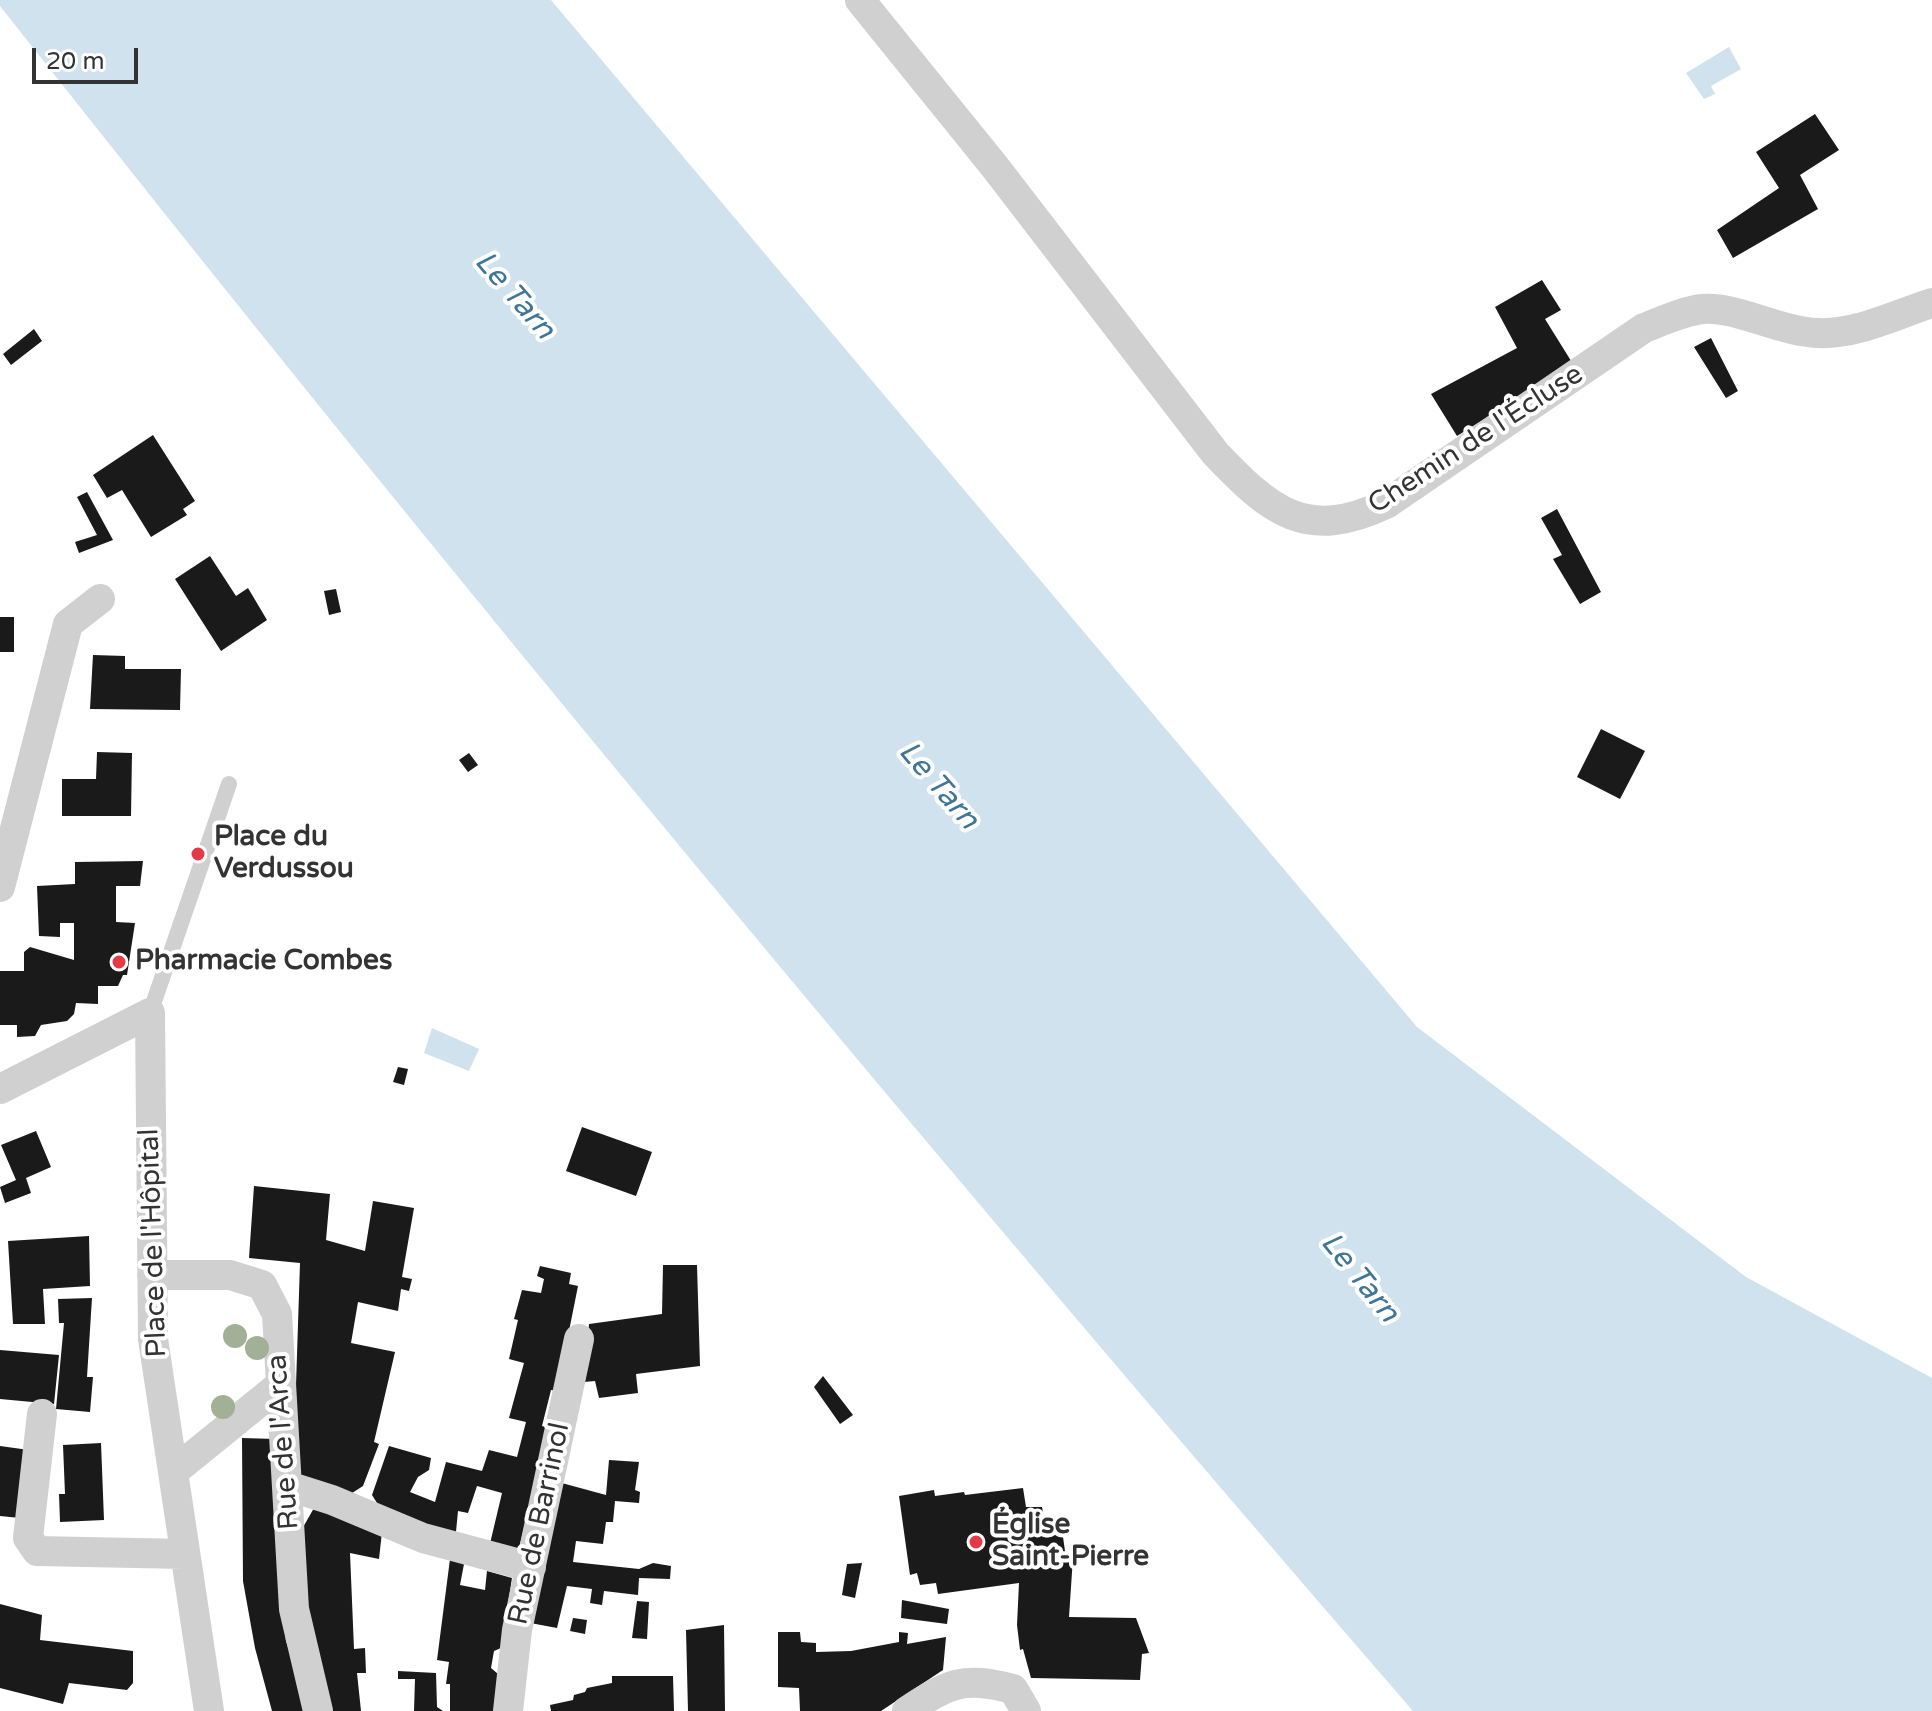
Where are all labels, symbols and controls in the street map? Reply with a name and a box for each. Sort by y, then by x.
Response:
scale bar [36,32,142,82]
text: 20 m [46,47,104,76]
water label: Le Tarn [466,245,562,347]
street label: Chemin de l'Écluse [1362,358,1590,522]
water label: Le Tarn [890,735,986,837]
place label: Place du Verdussou [214,821,354,887]
marker: Place du Verdussou [189,845,207,863]
place label: Pharmacie Combes [135,945,392,979]
marker: Pharmacie Combes [110,953,128,971]
street label: Place de l'Hôpital [133,1128,175,1358]
water label: Le Tarn [1312,1226,1406,1330]
street label: Rue de l'Arca [261,1353,307,1531]
street label: Rue de Barrinol [502,1420,578,1628]
place label: Église Saint-Pierre [992,1509,1149,1575]
marker: Église Saint-Pierre [967,1533,985,1551]

